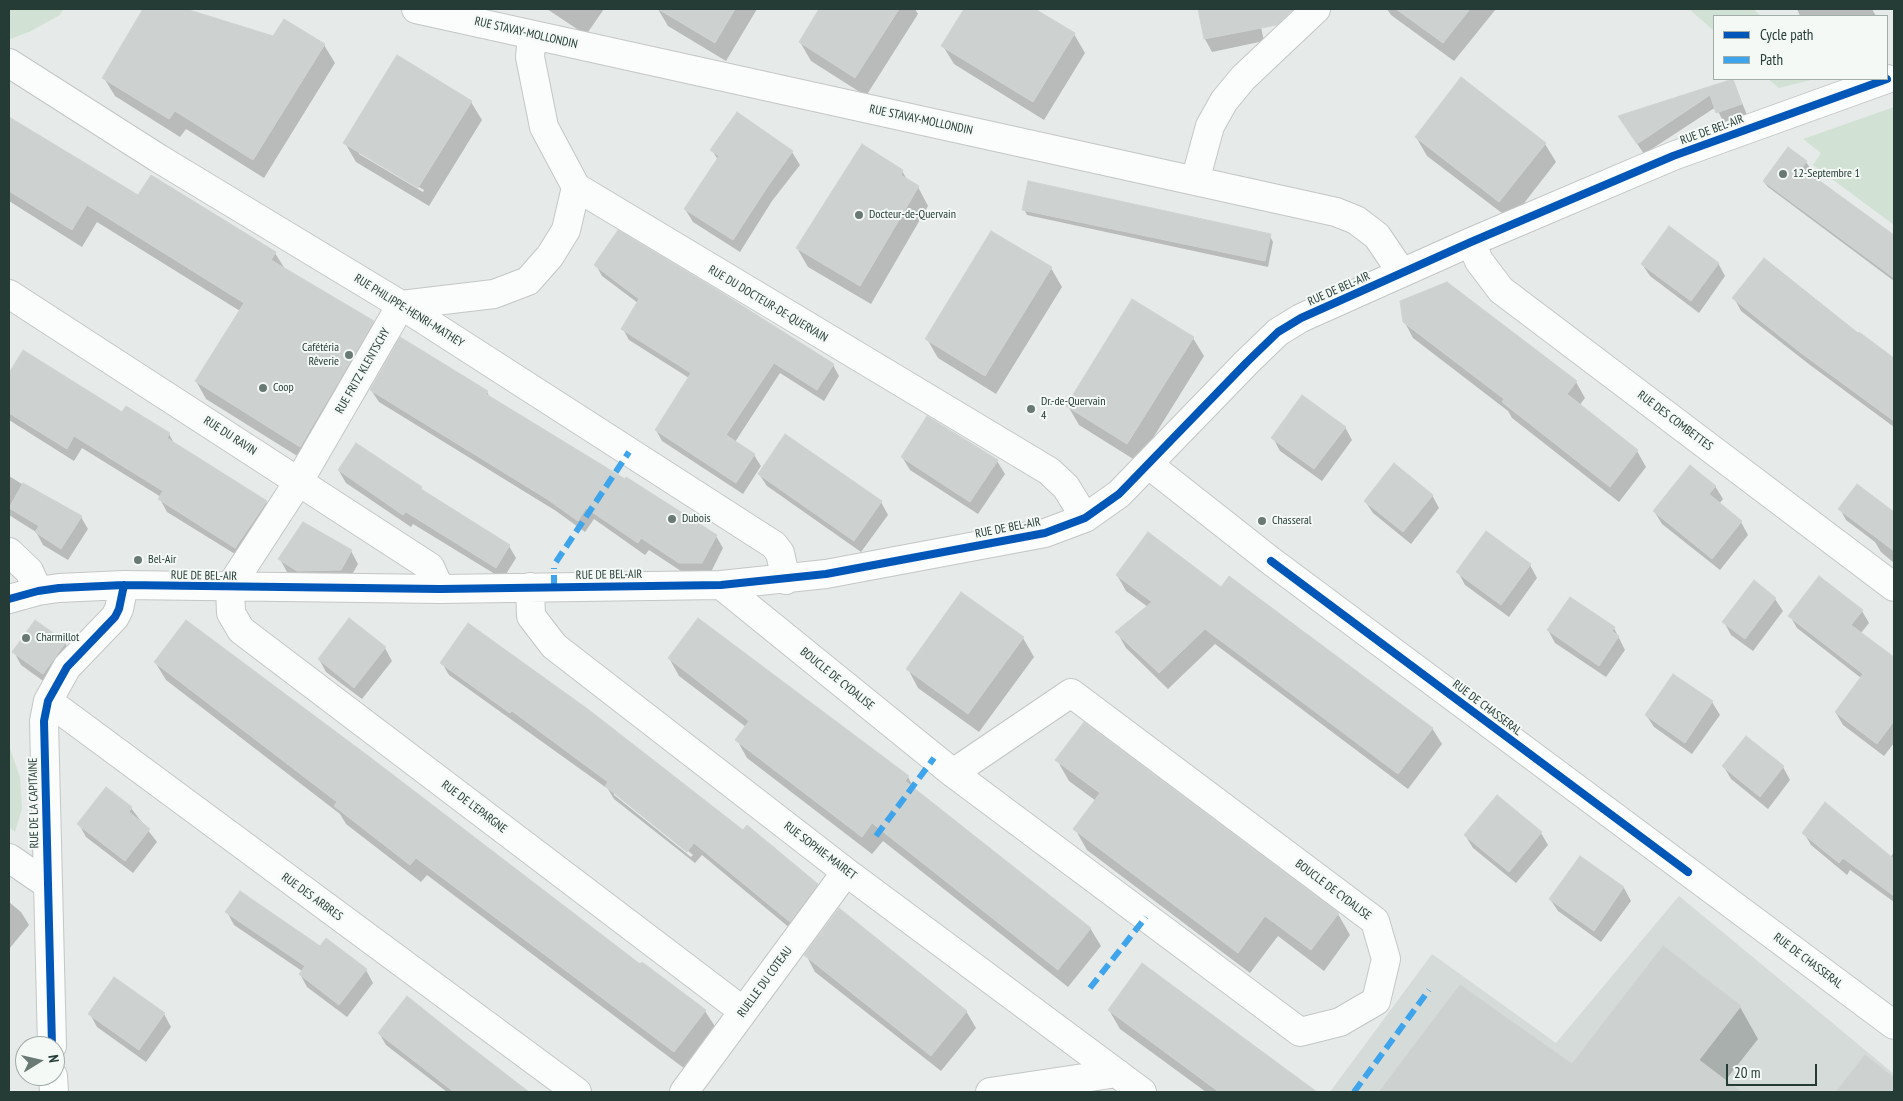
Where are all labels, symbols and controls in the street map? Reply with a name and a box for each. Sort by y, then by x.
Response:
street label: RUE STAVAY-MOLLONDIN [473,14,579,52]
legend [1713,15,1888,80]
text: Cycle path [1760,25,1813,44]
text: Path [1760,50,1783,69]
street label: RUE STAVAY-MOLLONDIN [868,102,974,138]
street label: RUE DE BEL-AIR [1678,112,1746,148]
place label: 12-Septembre 1 [1793,167,1860,181]
marker: 12-Septembre 1 [1777,168,1789,180]
place label: Docteur-de-Quervain [869,208,956,222]
marker: Docteur-de-Quervain [853,209,865,221]
street label: RUE DU DOCTEUR-DE-QUERVAIN [706,263,830,345]
street label: RUE DE BEL-AIR [1306,269,1372,309]
street label: RUE PHILIPPE-HENRI-MATHEY [351,271,467,351]
street label: RUE FRITZ KLENTSCHY [333,326,393,416]
place label: Cafétéria Rêverie [302,341,339,369]
marker: Cafétéria Rêverie [343,349,355,361]
place label: Coop [273,381,294,395]
marker: Coop [257,382,269,394]
street label: RUE DES COMBETTES [1635,388,1715,454]
place label: Dr.-de-Quervain 4 [1041,395,1105,423]
marker: Dr.-de-Quervain 4 [1025,403,1037,415]
street label: RUE DU RAVIN [201,414,259,458]
place label: Dubois [682,512,711,526]
marker: Dubois [666,513,678,525]
place label: Chasseral [1272,514,1312,528]
street label: RUE DE BEL-AIR [974,515,1042,541]
marker: Chasseral [1256,515,1268,527]
place label: Bel-Air [148,553,176,567]
marker: Bel-Air [132,554,144,566]
street label: RUE DE BEL-AIR [576,567,642,583]
street label: RUE DE BEL-AIR [171,568,237,584]
place label: Charmillot [36,631,79,645]
marker: Charmillot [20,632,32,644]
street label: BOUCLE DE CYDALISE [797,645,877,713]
street label: RUE DE CHASSERAL [1450,677,1524,739]
street label: RUE DE LA CAPITAINE [26,757,42,849]
street label: RUE DE L'EPARGNE [438,778,510,836]
street label: RUE SOPHIE-MAIRET [781,819,859,883]
street label: BOUCLE DE CYDALISE [1292,857,1374,923]
street label: RUE DES ARBRES [279,870,345,924]
street label: RUE DE CHASSERAL [1771,930,1845,992]
street label: RUELLE DU COTEAU [735,944,795,1020]
north arrow [15,1036,65,1086]
text: N [44,1054,63,1064]
scale bar [1728,1054,1819,1086]
text: 20 m [1734,1063,1760,1082]

